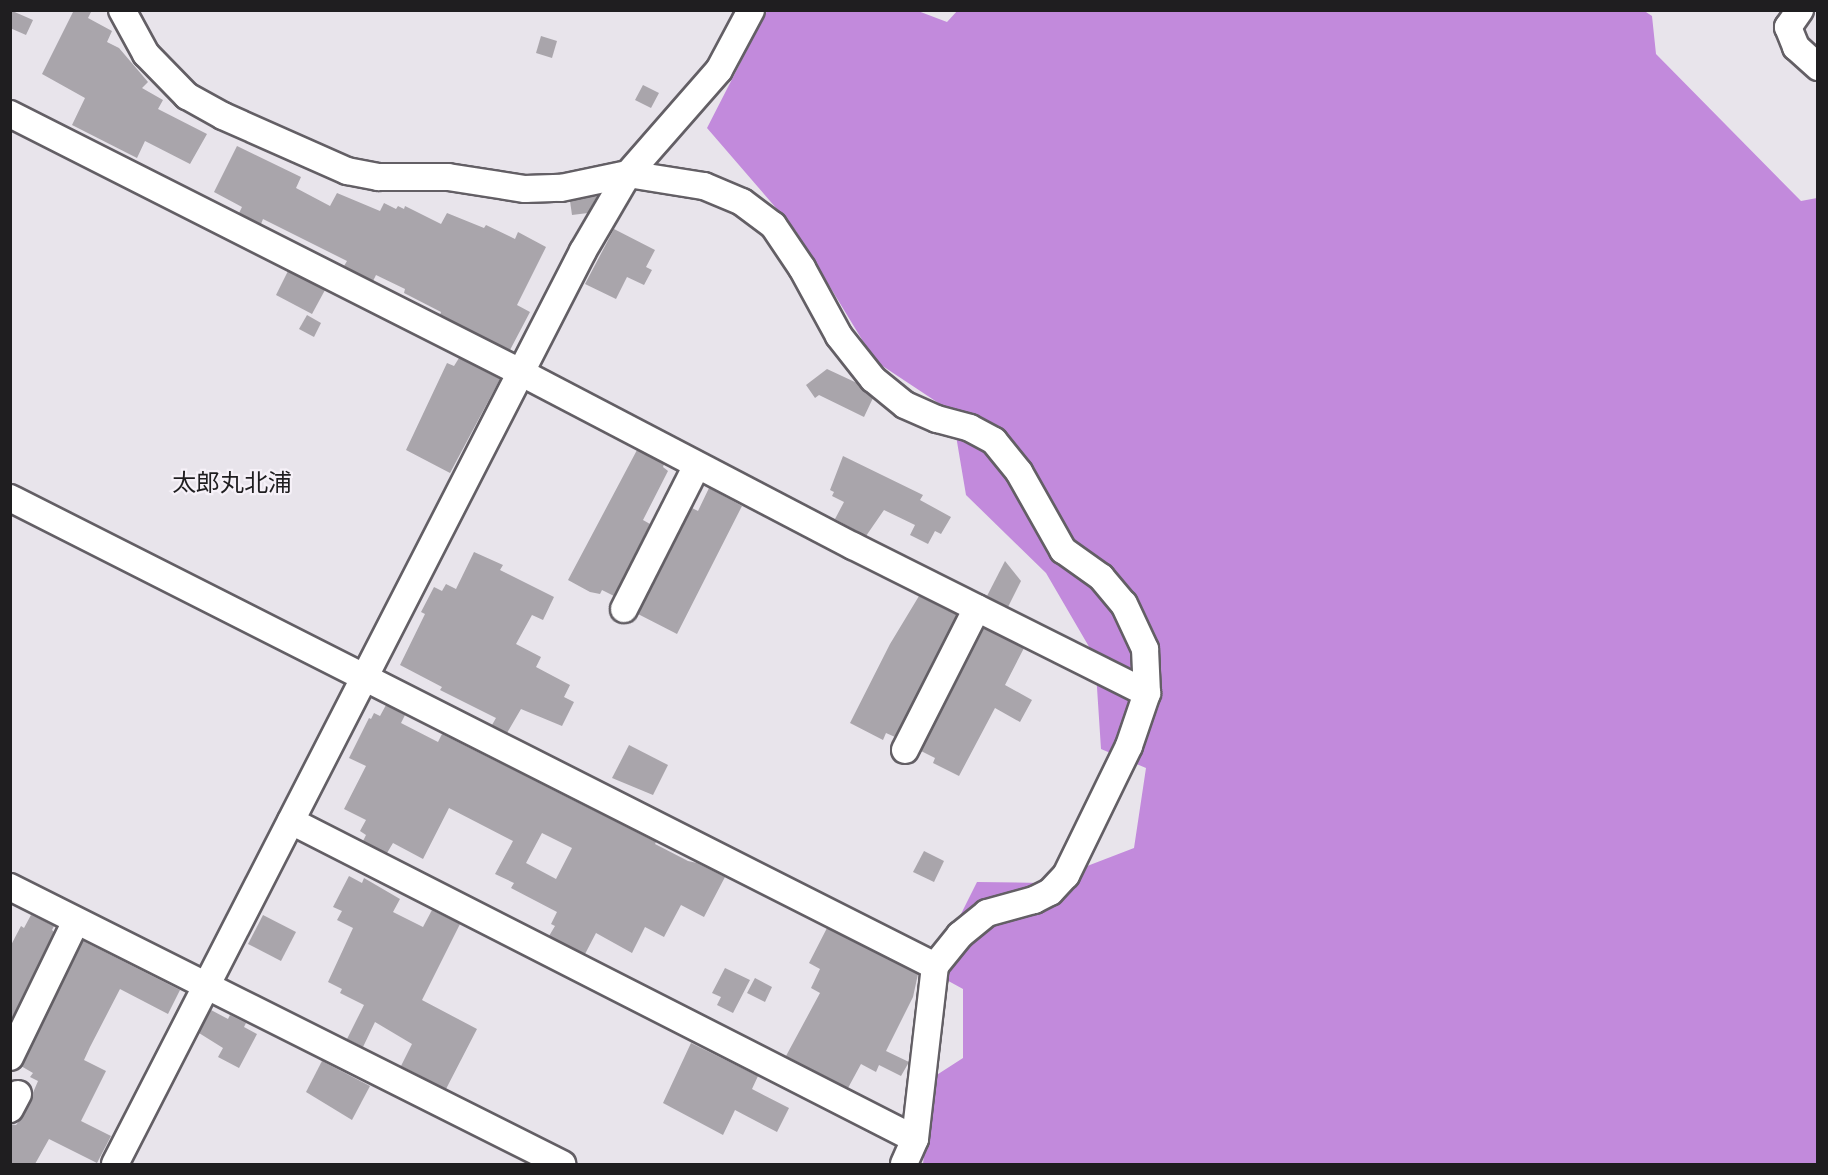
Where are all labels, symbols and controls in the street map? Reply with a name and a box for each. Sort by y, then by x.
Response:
district label: 太郎丸北浦 [172,469,292,497]

